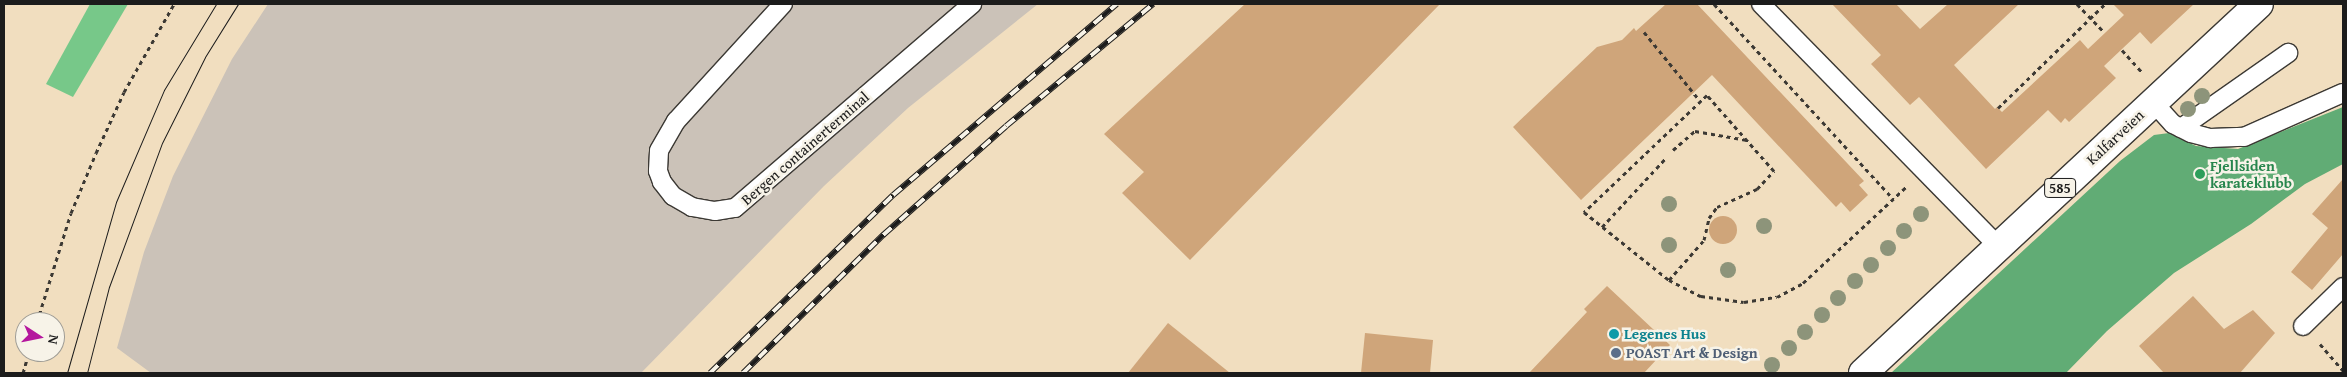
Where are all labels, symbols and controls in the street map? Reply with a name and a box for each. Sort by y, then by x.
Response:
street label: Bergen containerterminal [737,88,873,208]
street label: Kalfarveien [2083,106,2147,168]
place label: Fjellsiden karateklubb [2210,156,2292,191]
marker: Fjellsiden karateklubb [2194,168,2206,180]
road number: 585 [2044,177,2076,200]
north arrow [15,312,65,362]
place label: Legenes Hus [1624,325,1706,343]
marker: Legenes Hus [1608,328,1620,340]
text: N [43,333,64,346]
place label: POAST Art & Design [1626,344,1758,362]
marker: POAST Art & Design [1610,347,1622,359]

